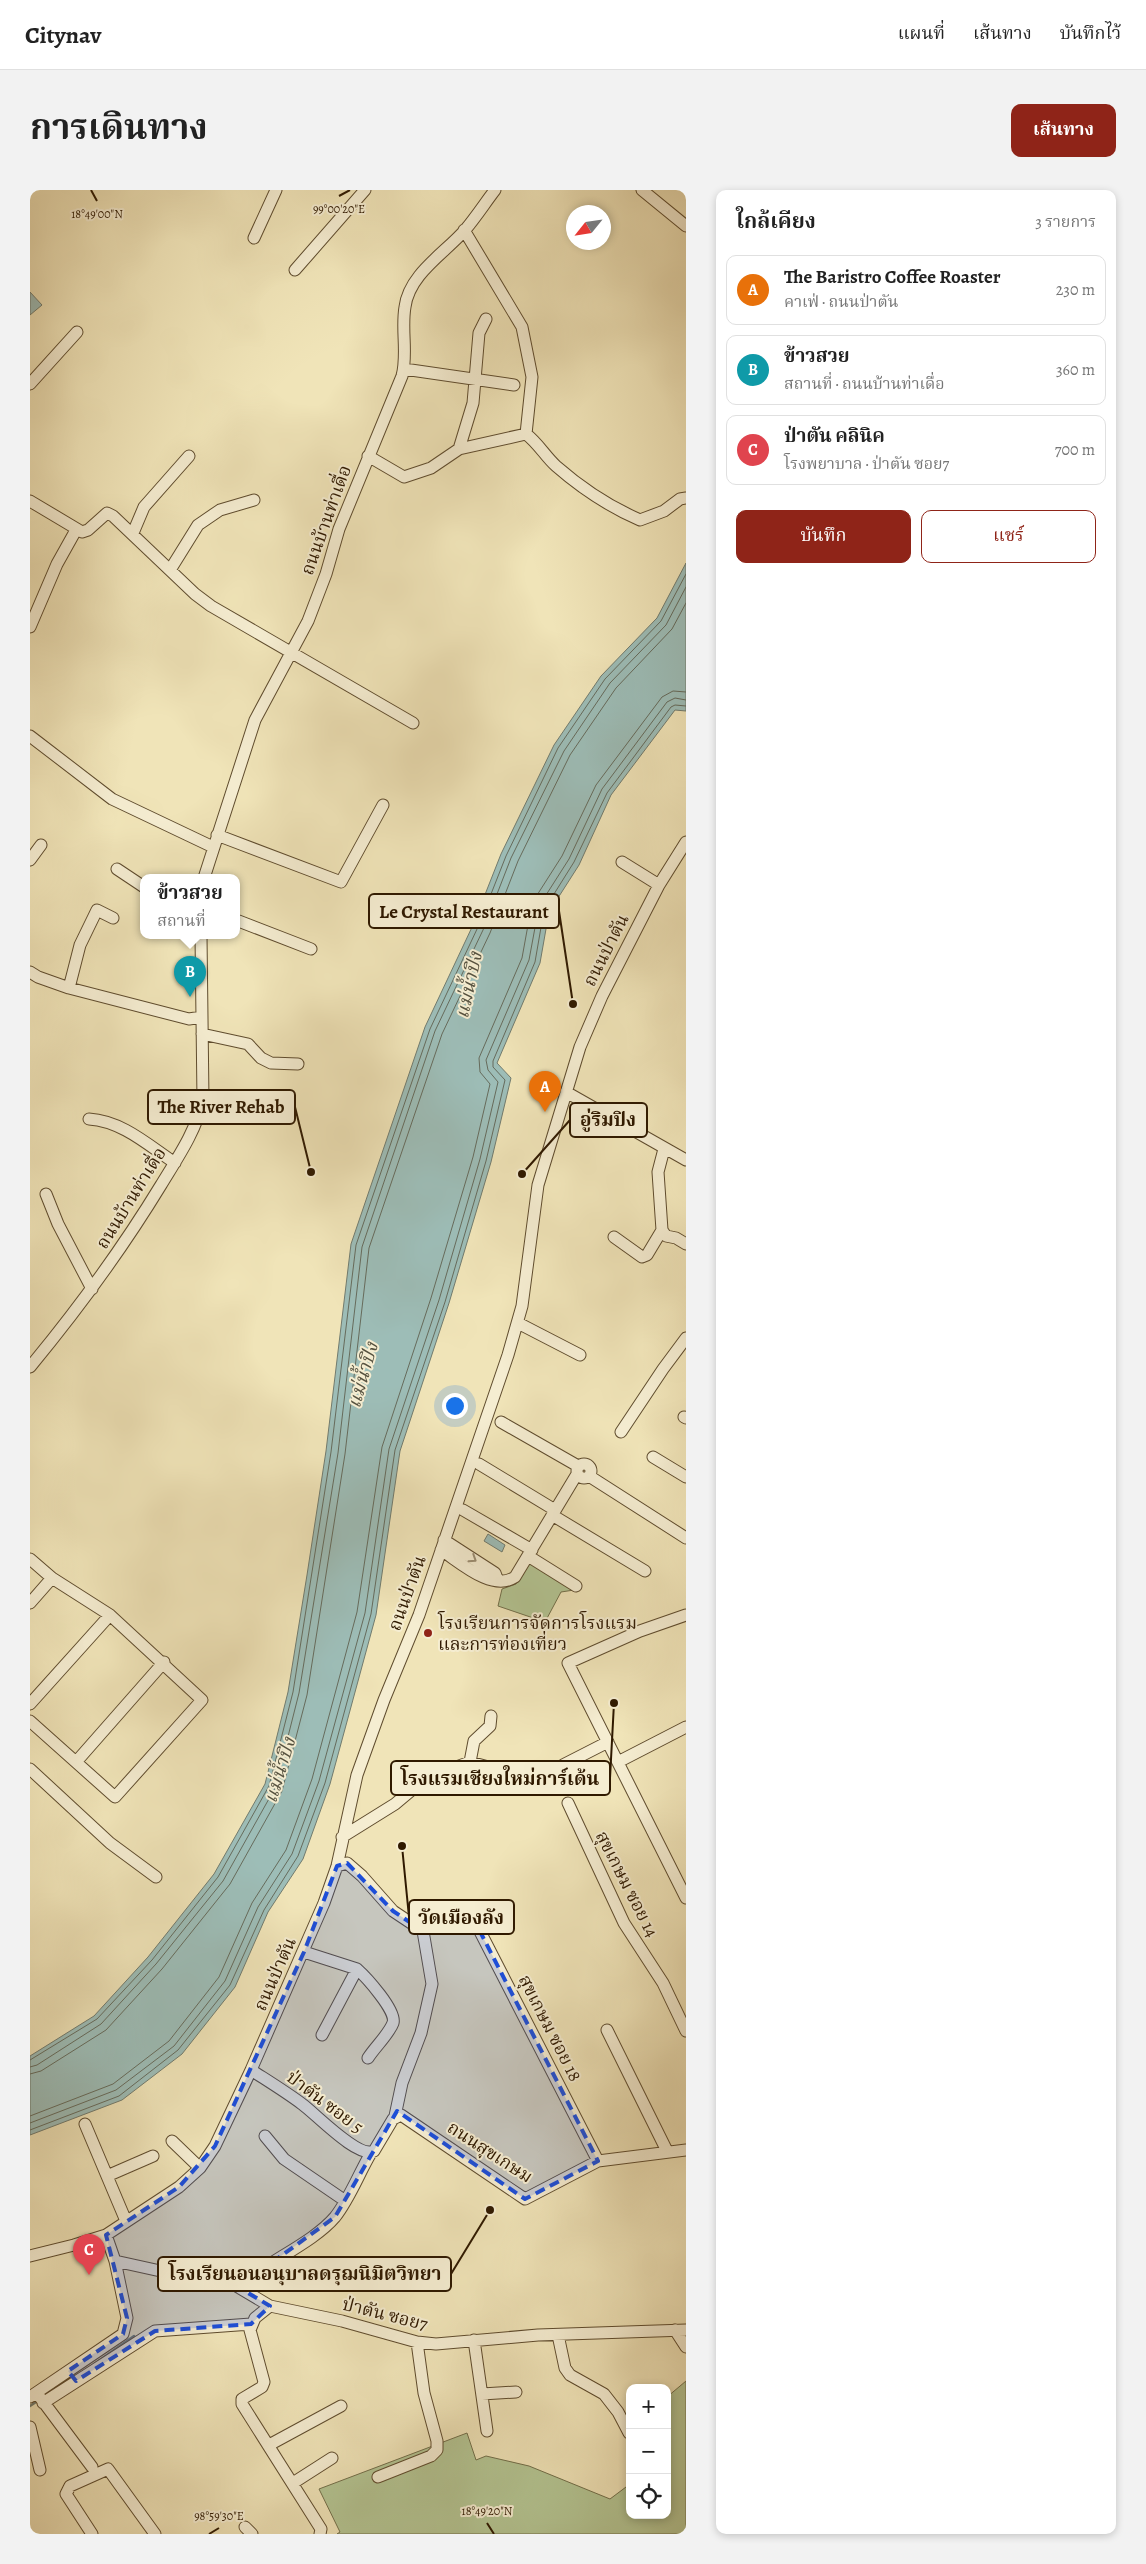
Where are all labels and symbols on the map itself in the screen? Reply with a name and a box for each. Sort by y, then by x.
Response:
text: 99°00'20"E [313,201,365,217]
north arrow [566,205,611,250]
text: 18°49'00"N [71,206,123,222]
street label: ถนนบ้านท่าเดื่อ [293,461,357,578]
callout: Le Crystal Restaurant [369,894,559,928]
text: Le Crystal Restaurant [379,899,550,925]
street label: ถนนป่าตัน [578,910,635,990]
water label: แม่น้ำปิง [447,948,489,1021]
pin: B [174,956,206,997]
pin: A [529,1071,561,1112]
callout: The River Rehab [148,1090,295,1124]
text: The River Rehab [157,1094,285,1120]
callout: อู่ริมปิง [570,1103,647,1137]
text: อู่ริมปิง [580,1107,636,1133]
street label: ถนนบ้านท่าเดื่อ [89,1142,172,1253]
water label: แม่น้ำปิง [339,1337,385,1411]
your location [442,1393,468,1419]
street label: ถนนป่าตัน [382,1552,432,1634]
one-way arrow [467,1553,477,1562]
place label: โรงเรียนการจัดการโรงแรม และการท่องเที่ยว [437,1610,637,1656]
marker: โรงเรียนการจัดการโรงแรม และการท่องเที่ยว [422,1627,434,1639]
water label: แม่น้ำปิง [256,1732,303,1806]
callout: โรงแรมเชียงใหม่การ์เด้น [391,1761,610,1795]
text: โรงแรมเชียงใหม่การ์เด้น [400,1765,600,1792]
street label: สุขเกษม ซอย 14 [590,1827,664,1941]
callout: วัดเมืองลัง [409,1900,514,1934]
text: วัดเมืองลัง [418,1905,504,1931]
street label: ถนนป่าตัน [248,1933,302,2015]
street label: สุขเกษม ซอย 18 [513,1971,587,2085]
street label: ป่าตัน ซอย 5 [282,2065,368,2139]
street label: ถนนสุขเกษม [443,2115,537,2189]
pin: C [73,2234,105,2275]
callout: โรงเรียนอนอนุบาลดรุฌนิมิตวิทยา [158,2257,451,2291]
text: โรงเรียนอนอนุบาลดรุฌนิมิตวิทยา [167,2260,442,2287]
street label: ป่าตัน ซอย7 [340,2292,431,2336]
text: 18°49'20"N [462,2503,513,2519]
text: 98°59'30"E [194,2508,244,2524]

